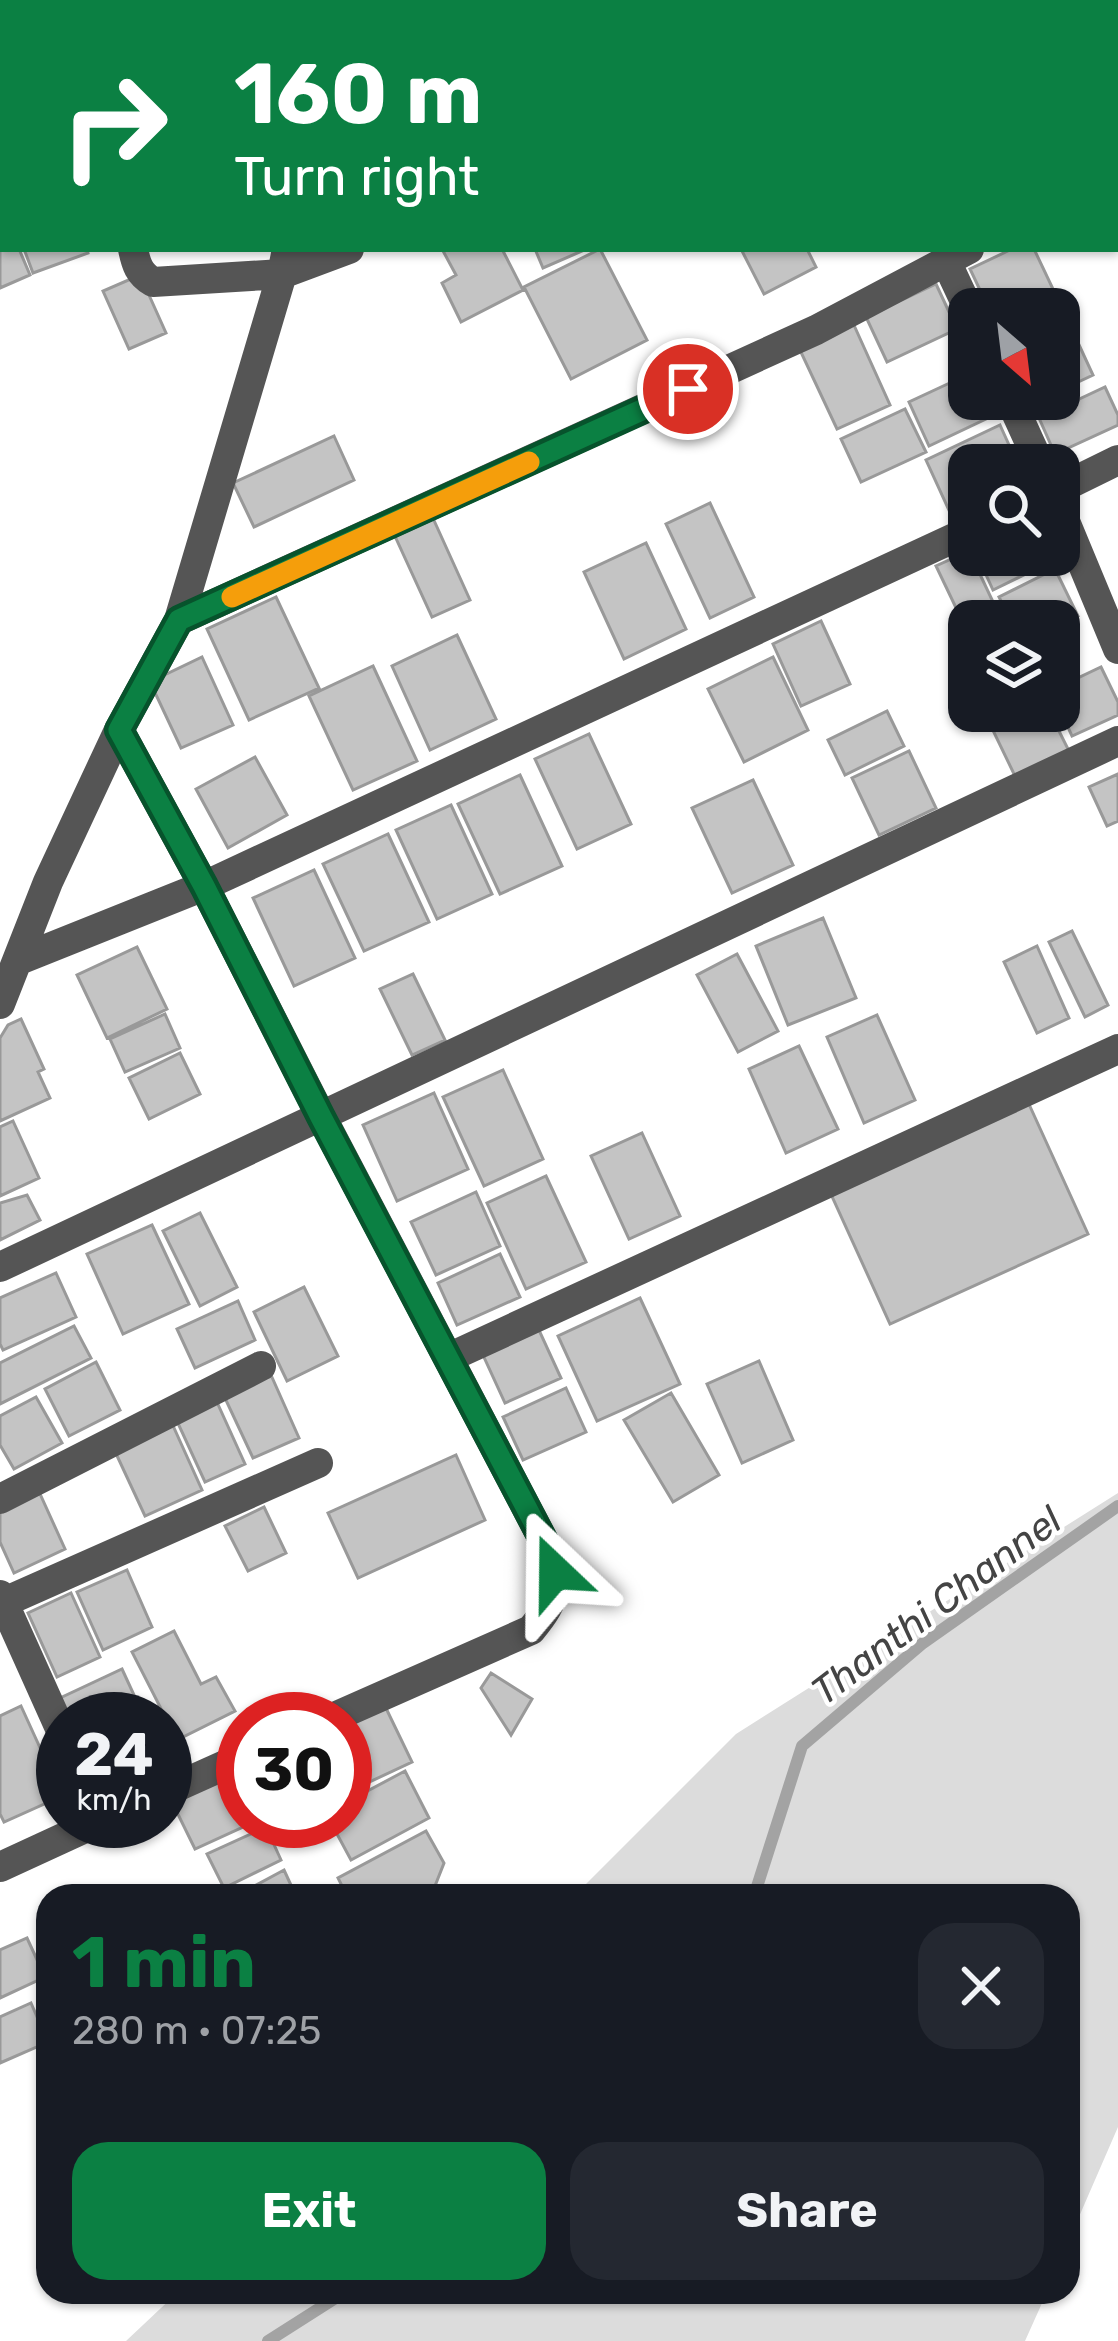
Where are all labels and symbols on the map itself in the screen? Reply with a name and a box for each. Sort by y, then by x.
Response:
north arrow [948,288,1080,420]
pin [637,338,739,440]
water label: Thanthi Channel [803,1497,1071,1715]
position arrow [492,1509,618,1635]
speed limit sign: 30 [216,1692,372,1848]

